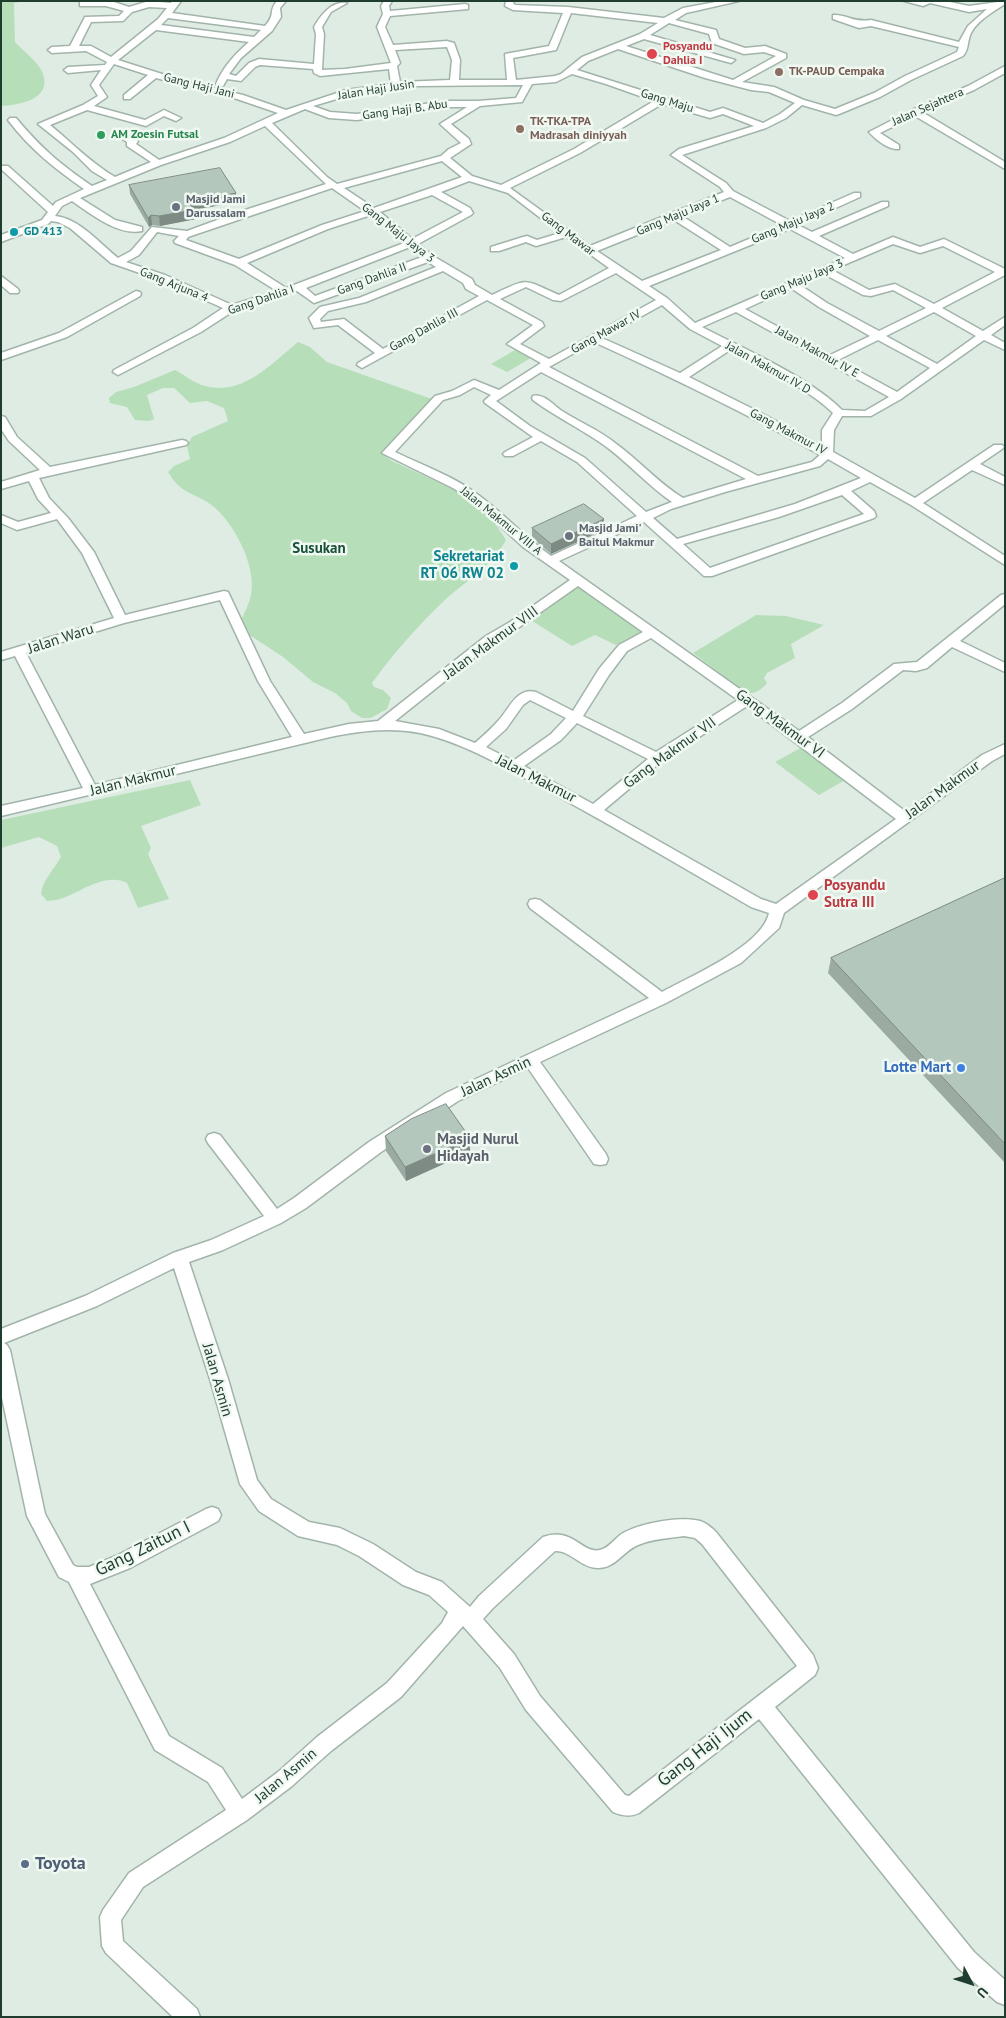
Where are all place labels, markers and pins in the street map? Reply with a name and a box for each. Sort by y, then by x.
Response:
place label: Posyandu Dahlia I [663,40,712,68]
marker: Posyandu Dahlia I [645,47,659,61]
place label: TK-PAUD Cempaka [789,65,884,79]
marker: TK-PAUD Cempaka [773,66,785,78]
place label: TK-TKA-TPA Madrasah diniyyah [530,115,627,143]
marker: TK-TKA-TPA Madrasah diniyyah [514,123,526,135]
place label: AM Zoesin Futsal [111,128,199,142]
marker: AM Zoesin Futsal [95,129,107,141]
place label: Masjid Jami Darussalam [186,193,246,221]
marker: Masjid Jami Darussalam [170,201,182,213]
place label: GD 413 [24,225,63,239]
marker: GD 413 [8,226,20,238]
place label: Masjid Jami' Baitul Makmur [579,522,654,550]
marker: Masjid Jami' Baitul Makmur [563,530,575,542]
place label: Sekretariat RT 06 RW 02 [420,548,504,583]
marker: Sekretariat RT 06 RW 02 [508,560,520,572]
place label: Posyandu Sutra III [824,877,885,912]
marker: Posyandu Sutra III [806,888,820,902]
place label: Lotte Mart [884,1059,951,1077]
marker: Lotte Mart [955,1062,967,1074]
place label: Masjid Nurul Hidayah [437,1131,518,1166]
marker: Masjid Nurul Hidayah [421,1143,433,1155]
place label: Toyota [35,1853,86,1875]
marker: Toyota [19,1858,31,1870]

